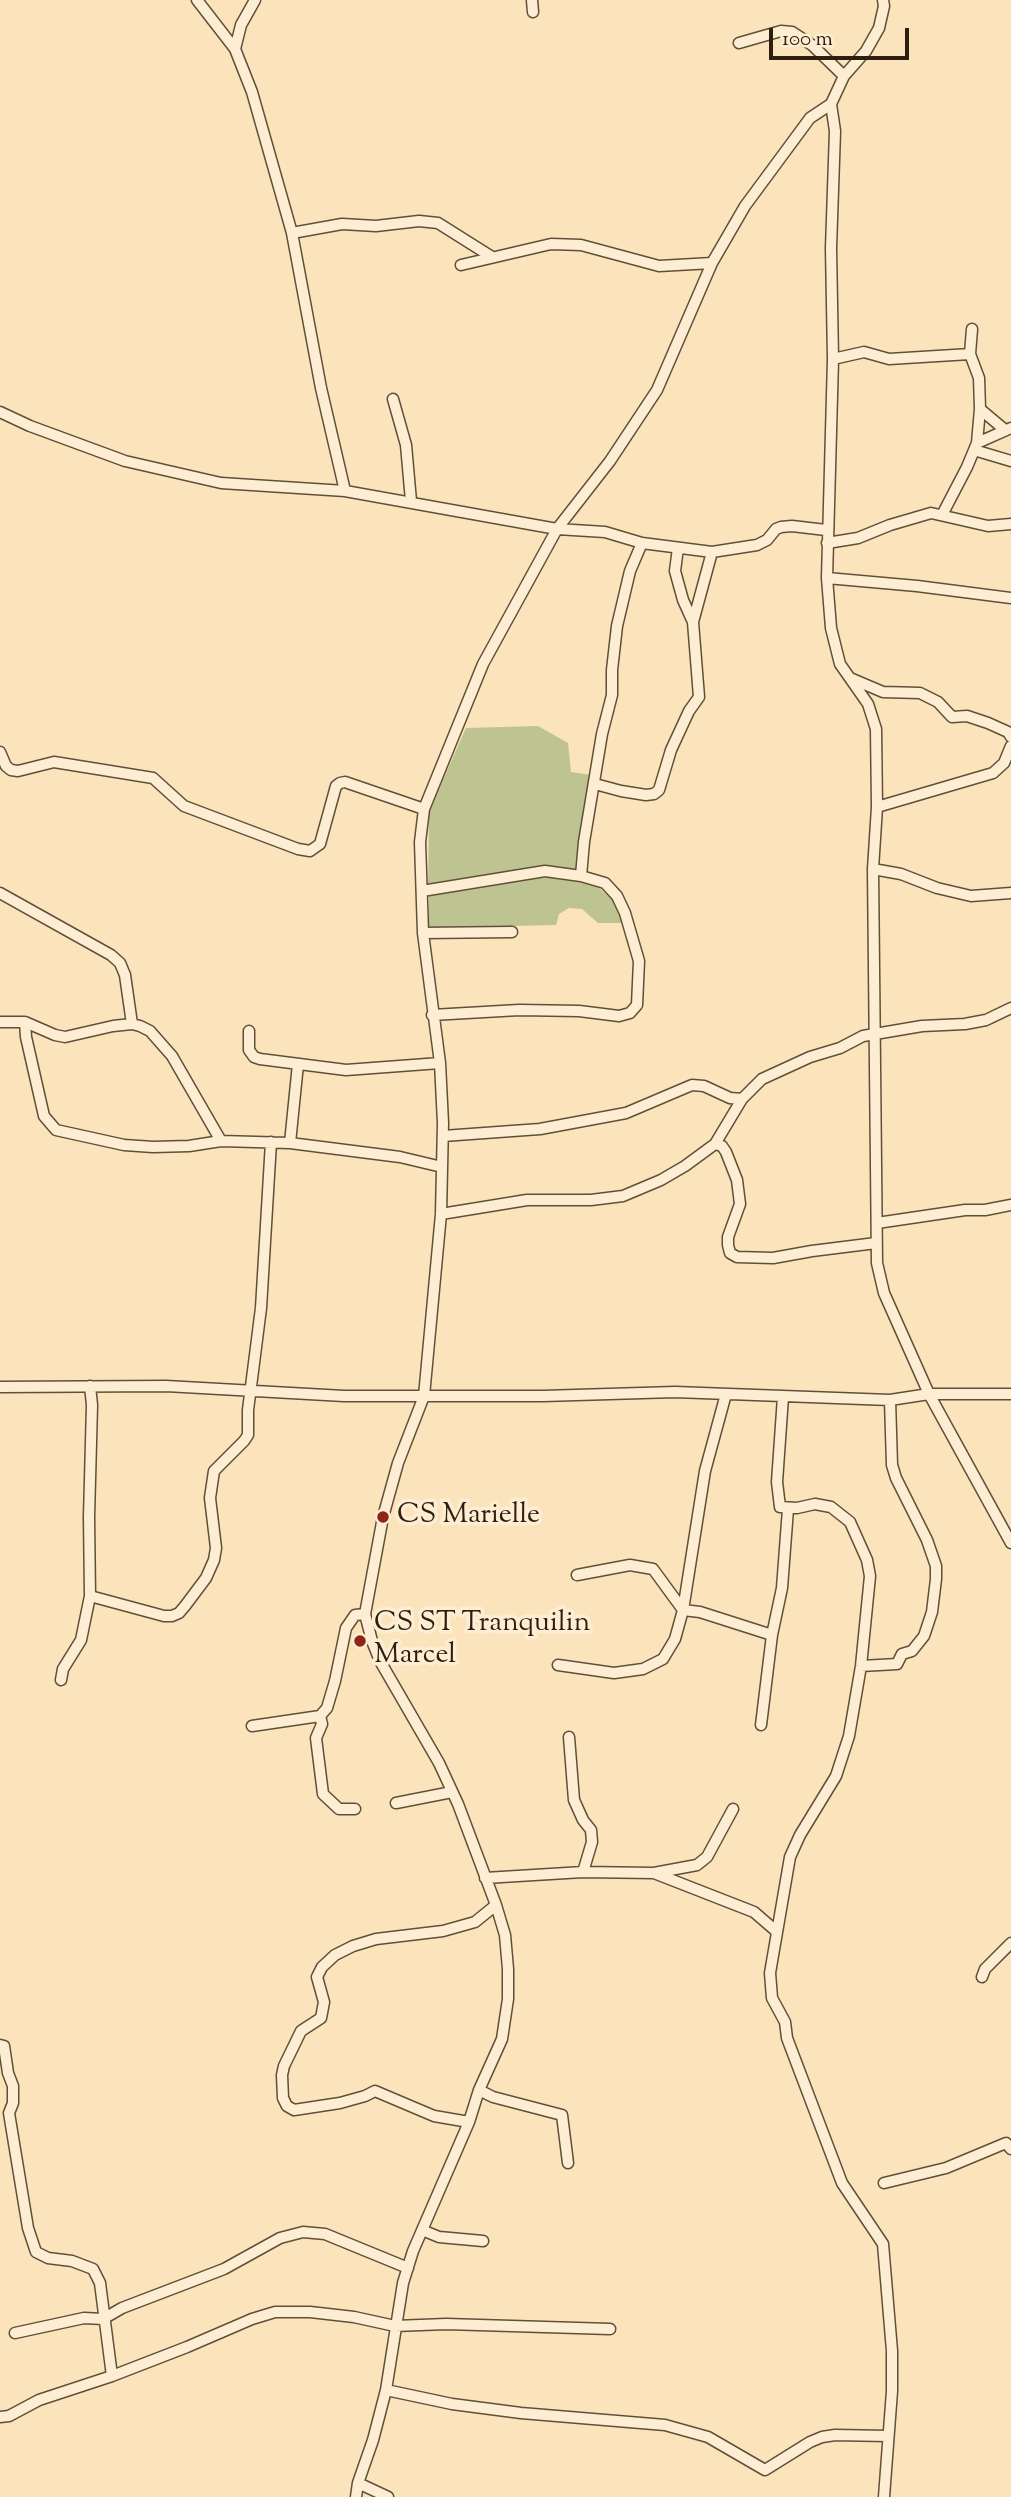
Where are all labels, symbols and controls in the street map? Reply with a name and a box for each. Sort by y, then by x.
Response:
scale bar [773,14,913,58]
text: 100 m [782,25,833,55]
place label: CS Marielle [397,1500,540,1534]
marker: CS Marielle [375,1509,391,1525]
place label: CS ST Tranquilin Marcel [374,1608,590,1674]
marker: CS ST Tranquilin Marcel [352,1633,368,1649]

